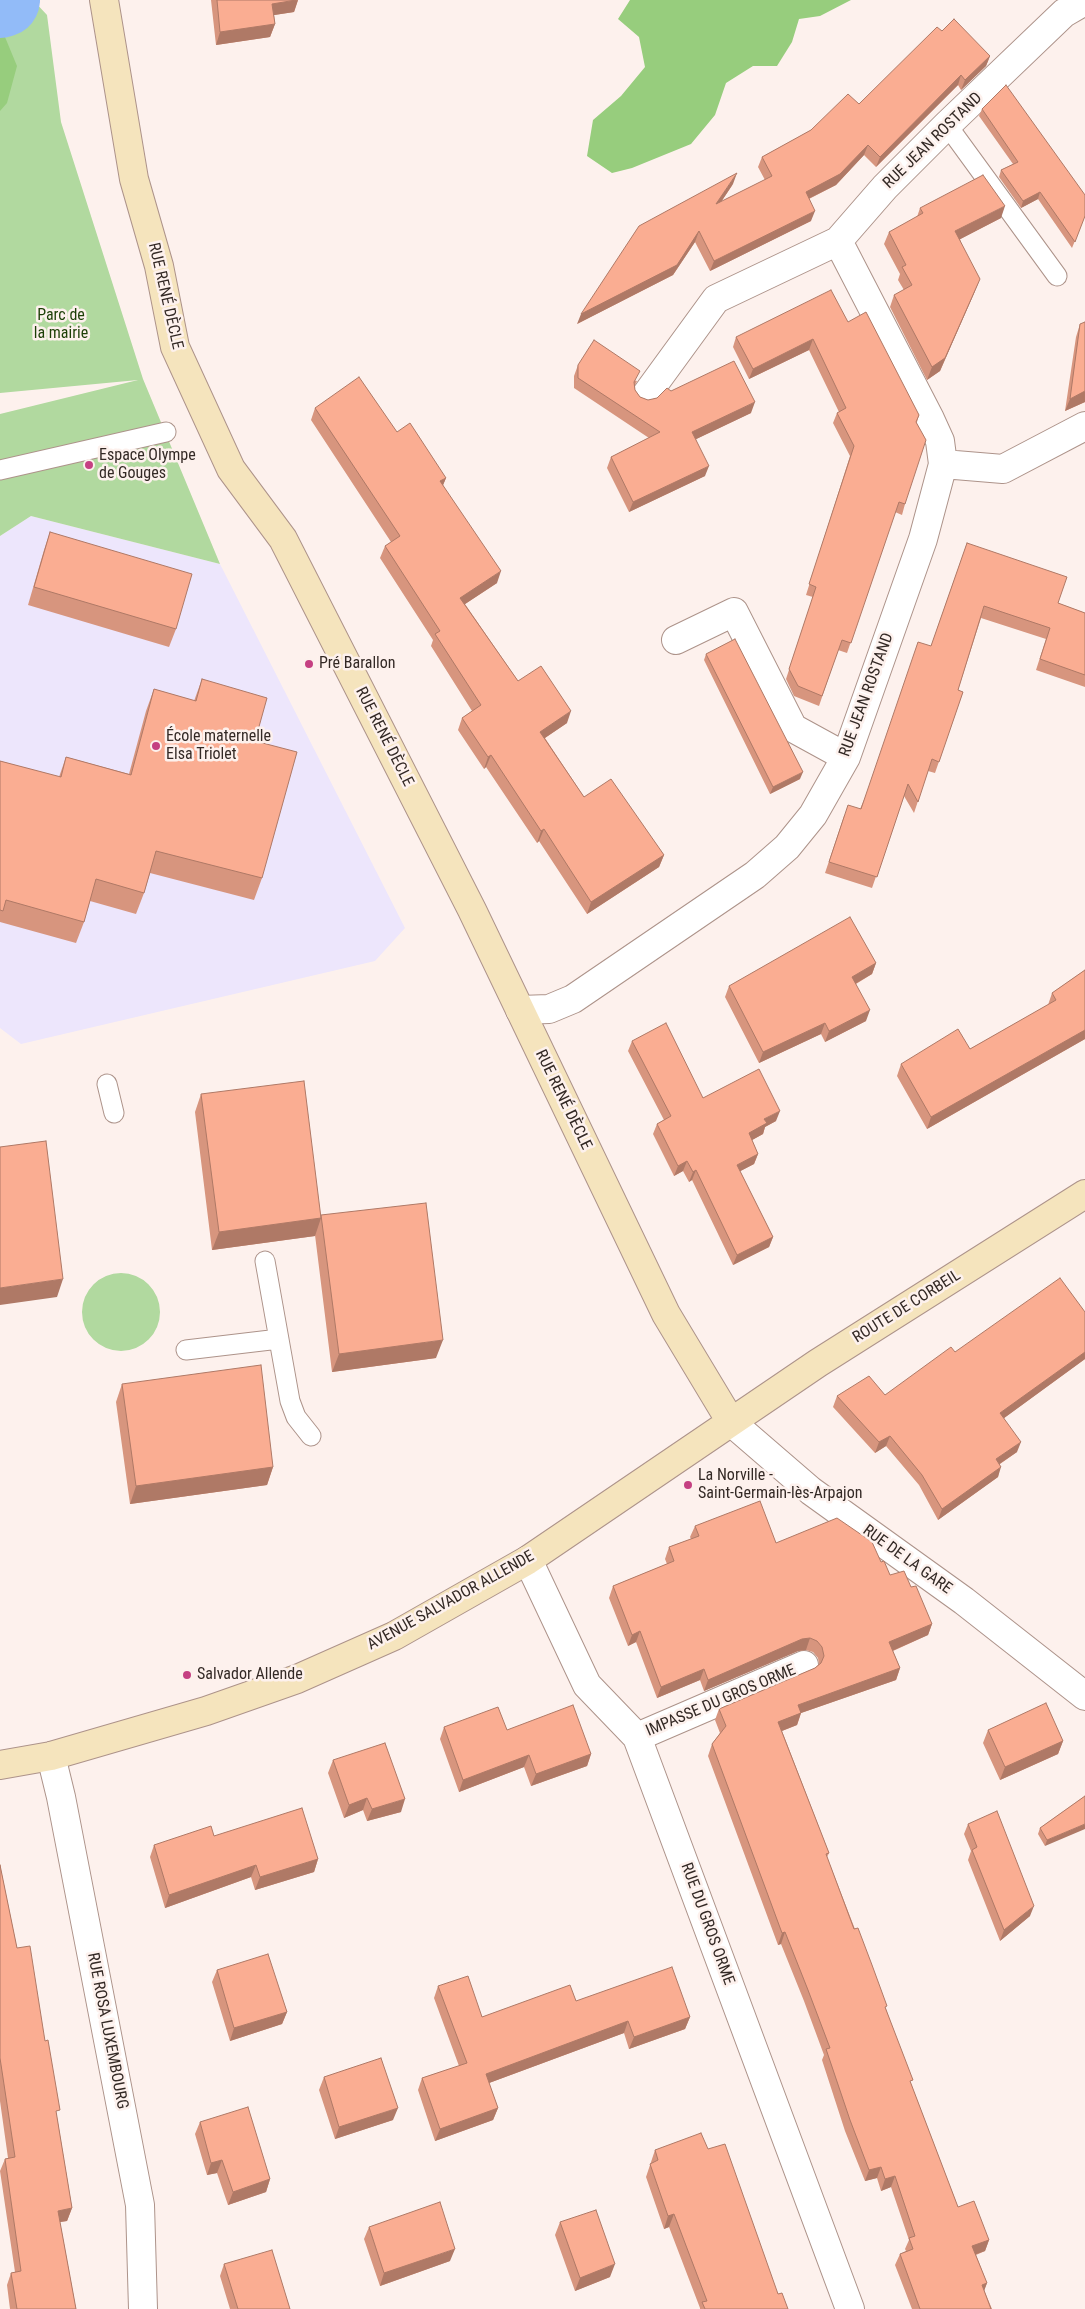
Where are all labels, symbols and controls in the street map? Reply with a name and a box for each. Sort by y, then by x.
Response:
street label: RUE JEAN ROSTAND [880,89,986,193]
street label: RUE RENÉ DÈCLE [143,241,187,351]
park label: Parc de la mairie [34,306,88,344]
place label: Espace Olympe de Gouges [99,446,196,484]
marker: Espace Olympe de Gouges [83,459,95,471]
street label: RUE JEAN ROSTAND [836,631,898,759]
place label: Pré Barallon [319,654,396,674]
marker: Pré Barallon [303,658,315,670]
street label: RUE RENÉ DÈCLE [351,684,417,790]
place label: École maternelle Elsa Triolet [166,727,271,765]
marker: École maternelle Elsa Triolet [150,740,162,752]
street label: RUE RENÉ DÈCLE [531,1047,595,1153]
street label: ROUTE DE CORBEIL [850,1266,964,1348]
place label: La Norville - Saint-Germain-lès-Arpajon [698,1466,862,1504]
marker: La Norville - Saint-Germain-lès-Arpajon [682,1479,694,1491]
street label: RUE DE LA GARE [859,1521,955,1599]
street label: AVENUE SALVADOR ALLENDE [364,1547,538,1655]
street label: IMPASSE DU GROS ORME [643,1661,799,1741]
place label: Salvador Allende [197,1665,303,1685]
marker: Salvador Allende [181,1669,193,1681]
street label: RUE DU GROS ORME [676,1860,738,1988]
street label: RUE ROSA LUXEMBOURG [82,1951,132,2111]

